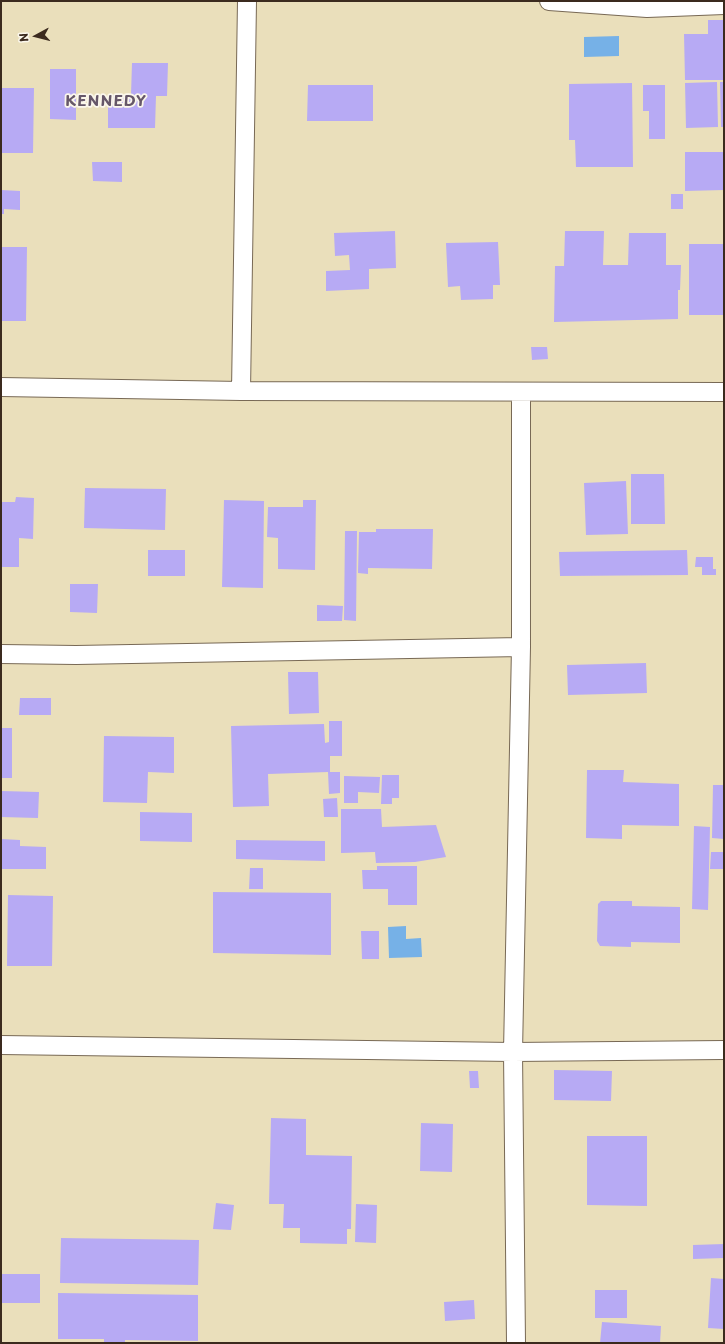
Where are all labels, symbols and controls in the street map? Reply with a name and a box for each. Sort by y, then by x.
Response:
north arrow [16,16,56,56]
text: N [15,32,33,43]
district label: KENNEDY [65,93,147,111]

